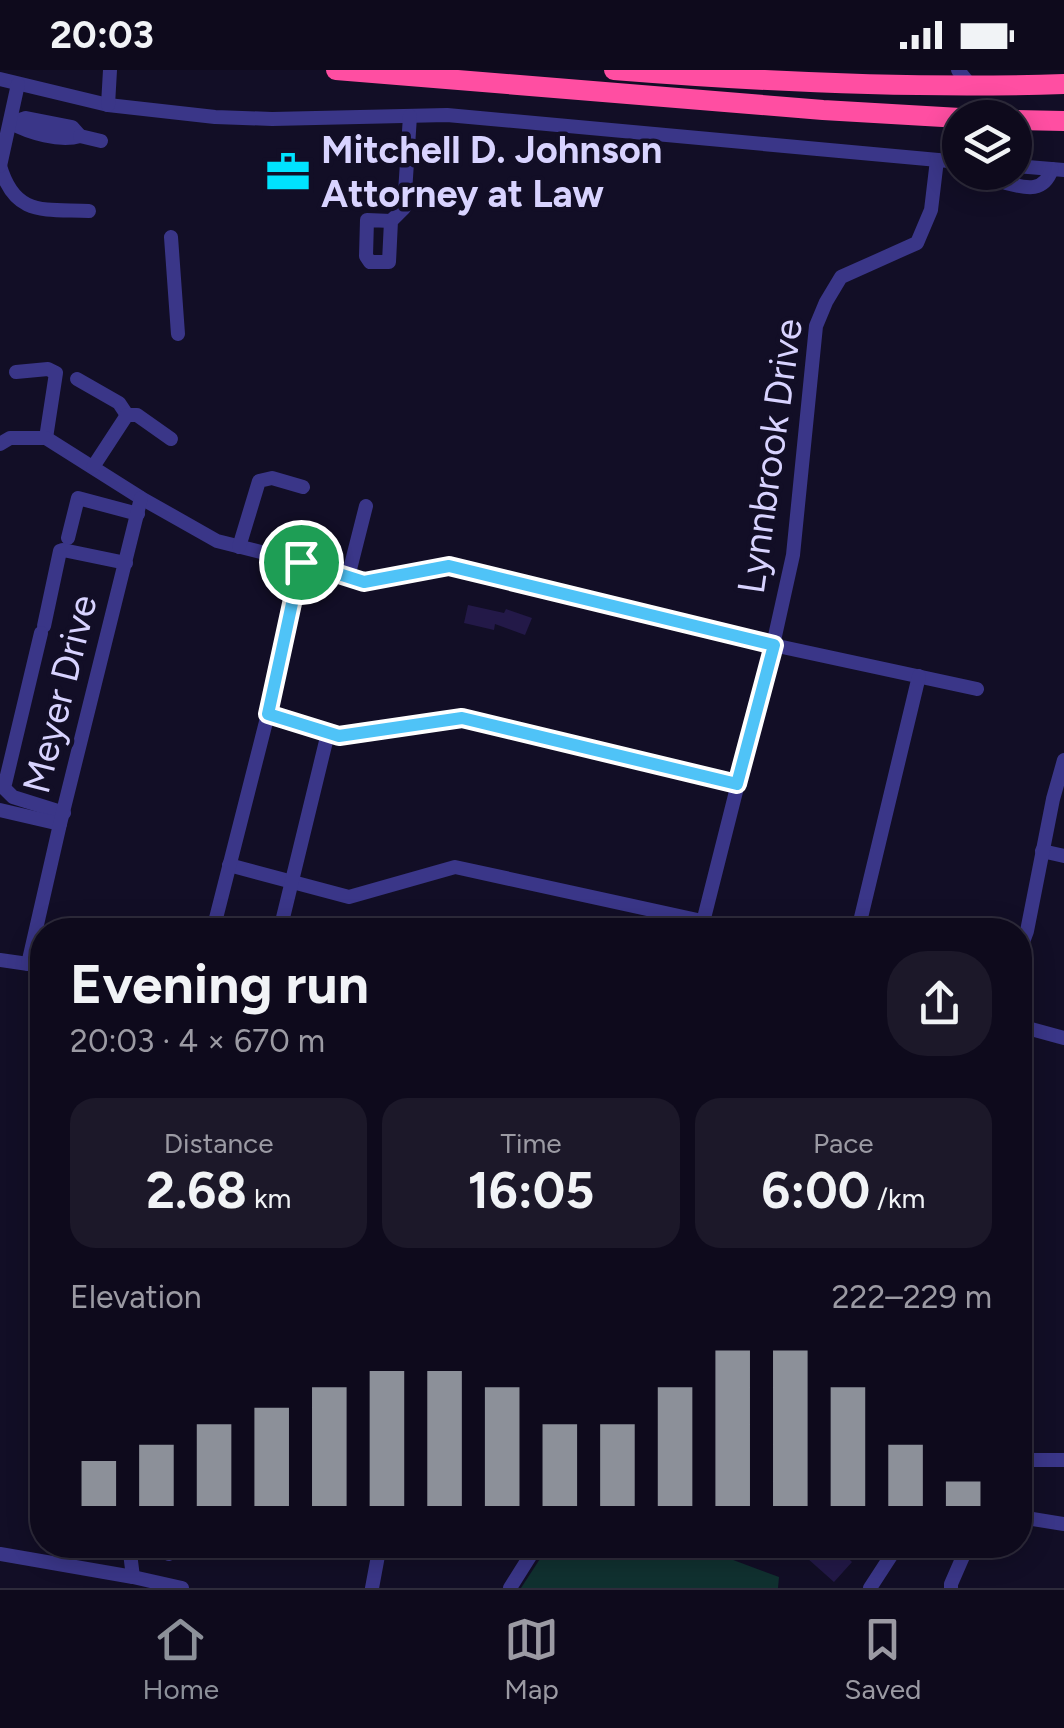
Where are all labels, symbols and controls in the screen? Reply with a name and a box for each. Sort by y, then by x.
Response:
text: 20:03 [50,12,154,58]
map controls [942,100,1032,190]
button: layers [942,100,1032,190]
place label: Mitchell D. Johnson Attorney at Law [321,127,662,217]
office icon: Mitchell D. Johnson Attorney at Law [264,148,312,196]
street label: Lynnbrook Drive [728,316,812,596]
pin [259,520,344,605]
icon: arrive [274,535,329,590]
street label: Meyer Drive [13,590,107,798]
text: Evening run [70,951,369,1017]
button: share [887,951,992,1056]
text: 20:03 · 4 × 670 m [70,1022,325,1060]
text: Distance [164,1126,274,1160]
text: Time [500,1126,562,1160]
text: Pace [813,1126,874,1160]
text: 2.68 [146,1160,247,1221]
text: 16:05 [468,1160,594,1221]
text: 6:00 [761,1160,870,1221]
text: km [247,1181,291,1215]
text: /km [870,1181,925,1215]
text: Elevation [70,1278,202,1316]
text: 222–229 m [832,1278,992,1316]
tab: Home [143,1612,219,1706]
tab: Map [504,1612,559,1706]
tab: Saved [844,1612,921,1706]

